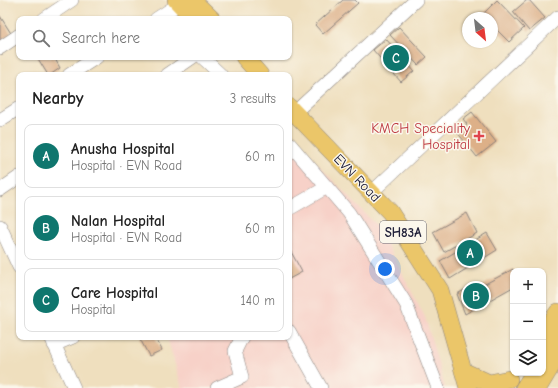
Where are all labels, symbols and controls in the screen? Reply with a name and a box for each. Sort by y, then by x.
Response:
north arrow [462,12,498,48]
search box [16,16,292,60]
icon: search [30,27,52,49]
text: Search here [62,29,140,47]
pin: C [383,43,409,73]
text: Nearby [32,89,83,108]
text: 3 results [230,91,276,106]
place label: KMCH Speciality Hospital [371,120,471,153]
marker: KMCH Speciality Hospital [473,130,485,142]
text: Anusha Hospital [71,140,174,158]
text: A [42,149,50,164]
text: 60 m [245,149,275,164]
street label: EVN Road [330,150,384,206]
text: Hospital · EVN Road [71,158,182,173]
text: Nalan Hospital [71,212,165,230]
text: B [42,221,50,236]
text: 60 m [245,221,275,236]
road number: SH83A [380,221,426,243]
text: Hospital · EVN Road [71,230,182,245]
pin: A [457,238,483,268]
your location [375,259,395,279]
map controls [510,268,546,376]
button: + [510,268,546,304]
pin: B [463,281,489,311]
text: Care Hospital [71,284,158,302]
text: C [42,293,50,308]
text: 140 m [241,293,275,308]
text: Hospital [71,302,115,317]
button: − [510,304,546,340]
button: layers [510,340,546,376]

